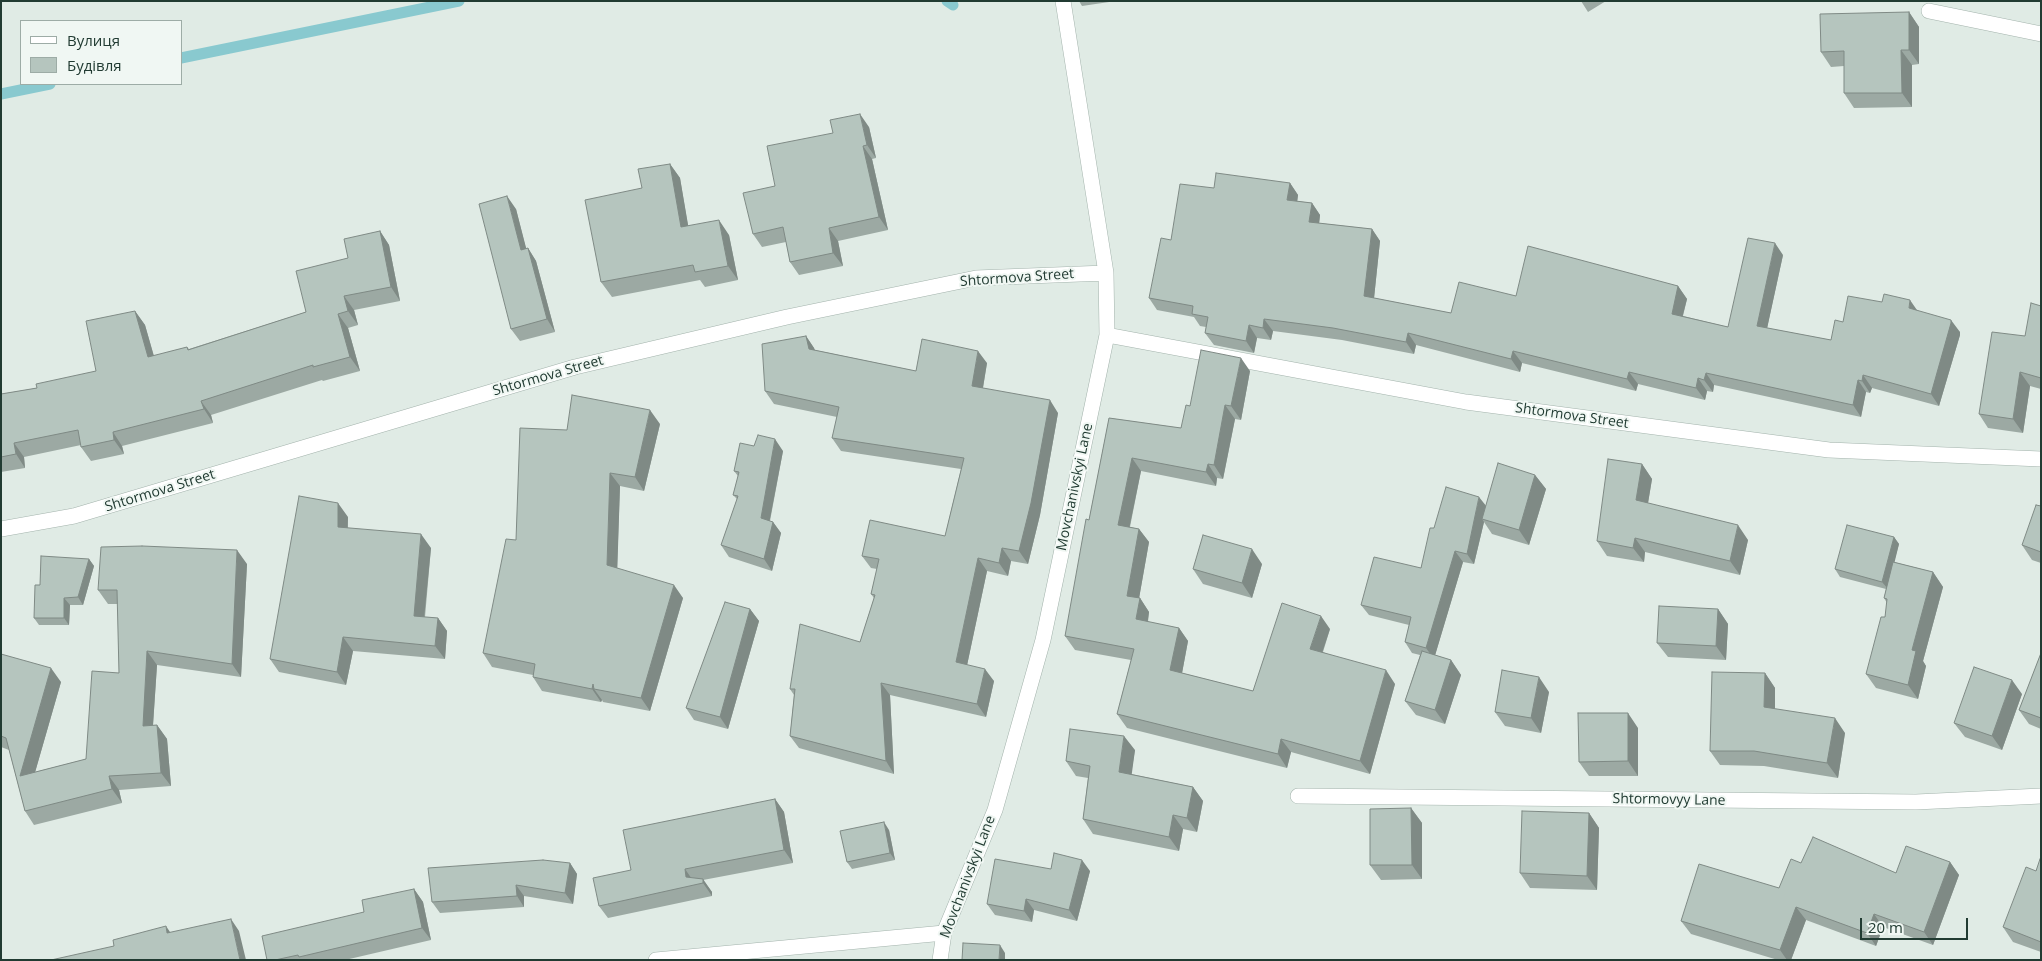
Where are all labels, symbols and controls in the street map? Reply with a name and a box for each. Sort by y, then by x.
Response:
legend [20,20,182,85]
text: Вулиця [67,30,120,50]
text: Будівля [67,55,122,75]
street label: Shtormova Street [959,266,1075,290]
street label: Shtormova Street [491,352,605,400]
street label: Shtormova Street [1514,400,1630,432]
street label: Movchanivskyi Lane [1053,422,1097,552]
street label: Shtormova Street [103,466,217,516]
street label: Shtormovyy Lane [1612,791,1726,809]
street label: Movchanivskyi Lane [937,813,999,941]
scale bar [1862,908,1970,940]
text: 20 m [1868,917,1903,937]

